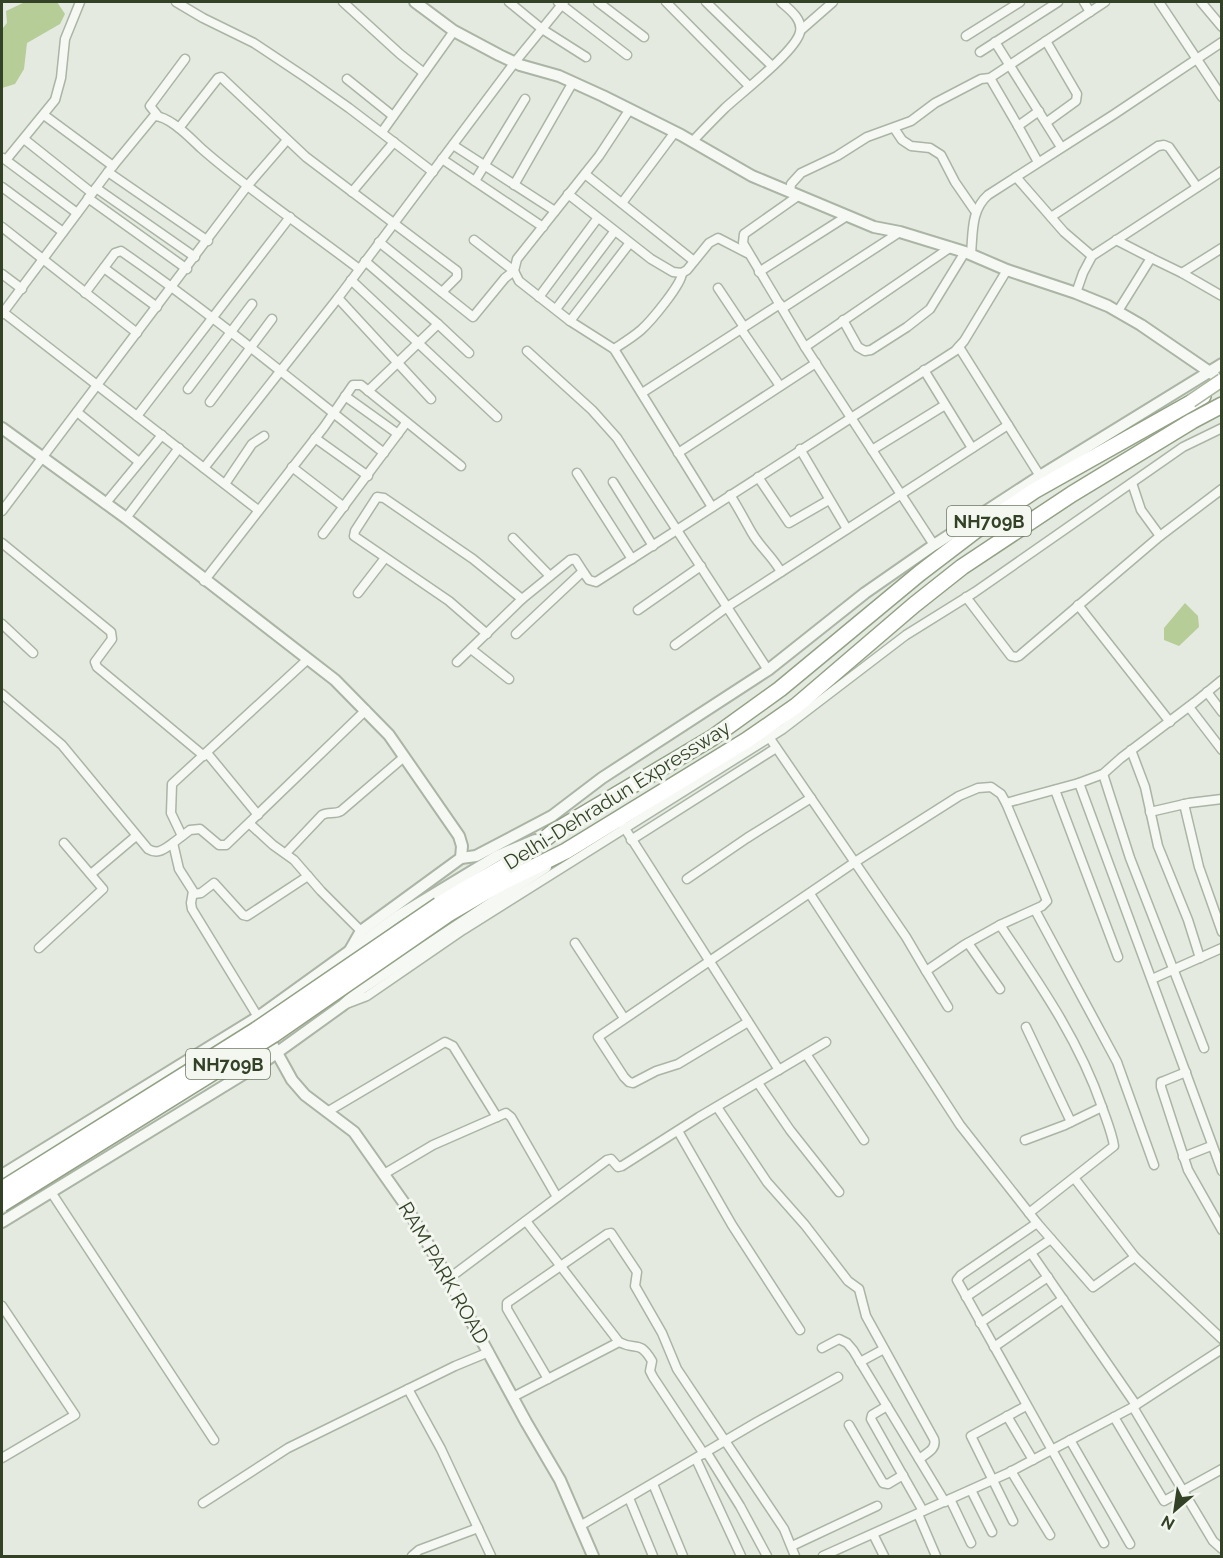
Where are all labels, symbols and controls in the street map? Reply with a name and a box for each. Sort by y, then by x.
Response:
road number: NH709B [947,506,1031,536]
street label: Delhi-Dehradun Expressway [499,715,735,875]
road number: NH709B [186,1049,270,1079]
street label: RAM PARK ROAD [394,1198,494,1348]
north arrow [1145,1480,1205,1540]
text: N [1158,1511,1178,1534]

